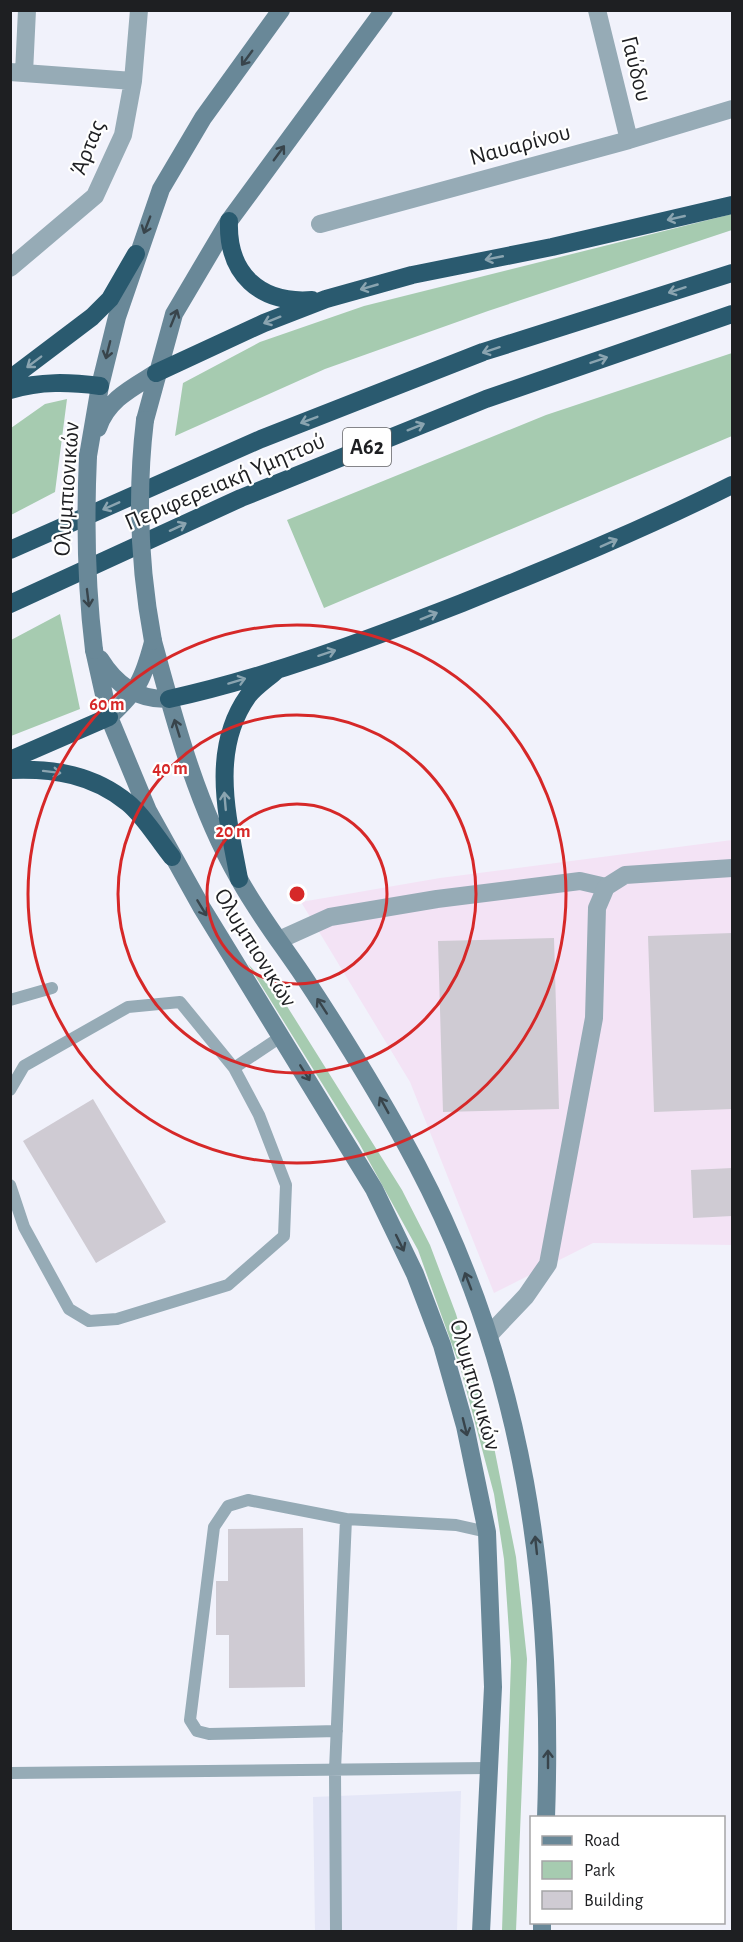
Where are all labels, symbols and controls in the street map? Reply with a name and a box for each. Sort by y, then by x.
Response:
street label: Γαύδου [616,34,656,104]
one-way arrow [240,49,253,65]
street label: Άρτας [66,117,110,179]
street label: Ναυαρίνου [467,120,573,170]
one-way arrow [272,146,285,162]
one-way arrow [666,213,685,225]
one-way arrow [141,215,152,234]
one-way arrow [485,253,505,264]
one-way arrow [360,282,379,293]
one-way arrow [668,286,687,297]
one-way arrow [169,309,180,327]
one-way arrow [263,316,281,327]
one-way arrow [102,341,114,360]
one-way arrow [482,345,501,356]
one-way arrow [589,354,608,365]
one-way arrow [26,355,42,368]
one-way arrow [300,416,319,427]
street label: Ολυμπιονικών [50,421,84,557]
one-way arrow [406,421,425,432]
road number: Α62 [343,428,391,466]
street label: Περιφερειακή Υμηττού [121,429,329,535]
one-way arrow [102,501,120,512]
one-way arrow [168,521,187,532]
one-way arrow [600,537,618,548]
one-way arrow [83,588,94,607]
one-way arrow [419,610,437,621]
one-way arrow [317,646,336,657]
one-way arrow [227,675,246,686]
text: 60 m [89,696,125,714]
one-way arrow [171,719,182,738]
text: 40 m [152,760,188,778]
one-way arrow [42,766,62,777]
one-way arrow [220,792,231,811]
text: 20 m [215,823,251,841]
centre of rings [287,884,307,904]
street label: Ολυμπιονικών [209,885,301,1011]
one-way arrow [196,899,208,916]
one-way arrow [316,998,328,1015]
one-way arrow [298,1065,311,1082]
one-way arrow [378,1097,390,1114]
one-way arrow [395,1234,407,1252]
one-way arrow [462,1272,473,1290]
street label: Ολυμπιονικών [445,1317,505,1453]
one-way arrow [459,1417,471,1436]
one-way arrow [530,1536,541,1556]
one-way arrow [542,1750,554,1770]
legend [530,1816,725,1924]
text: Road [584,1832,620,1850]
text: Park [584,1862,616,1880]
text: Building [584,1892,644,1910]

